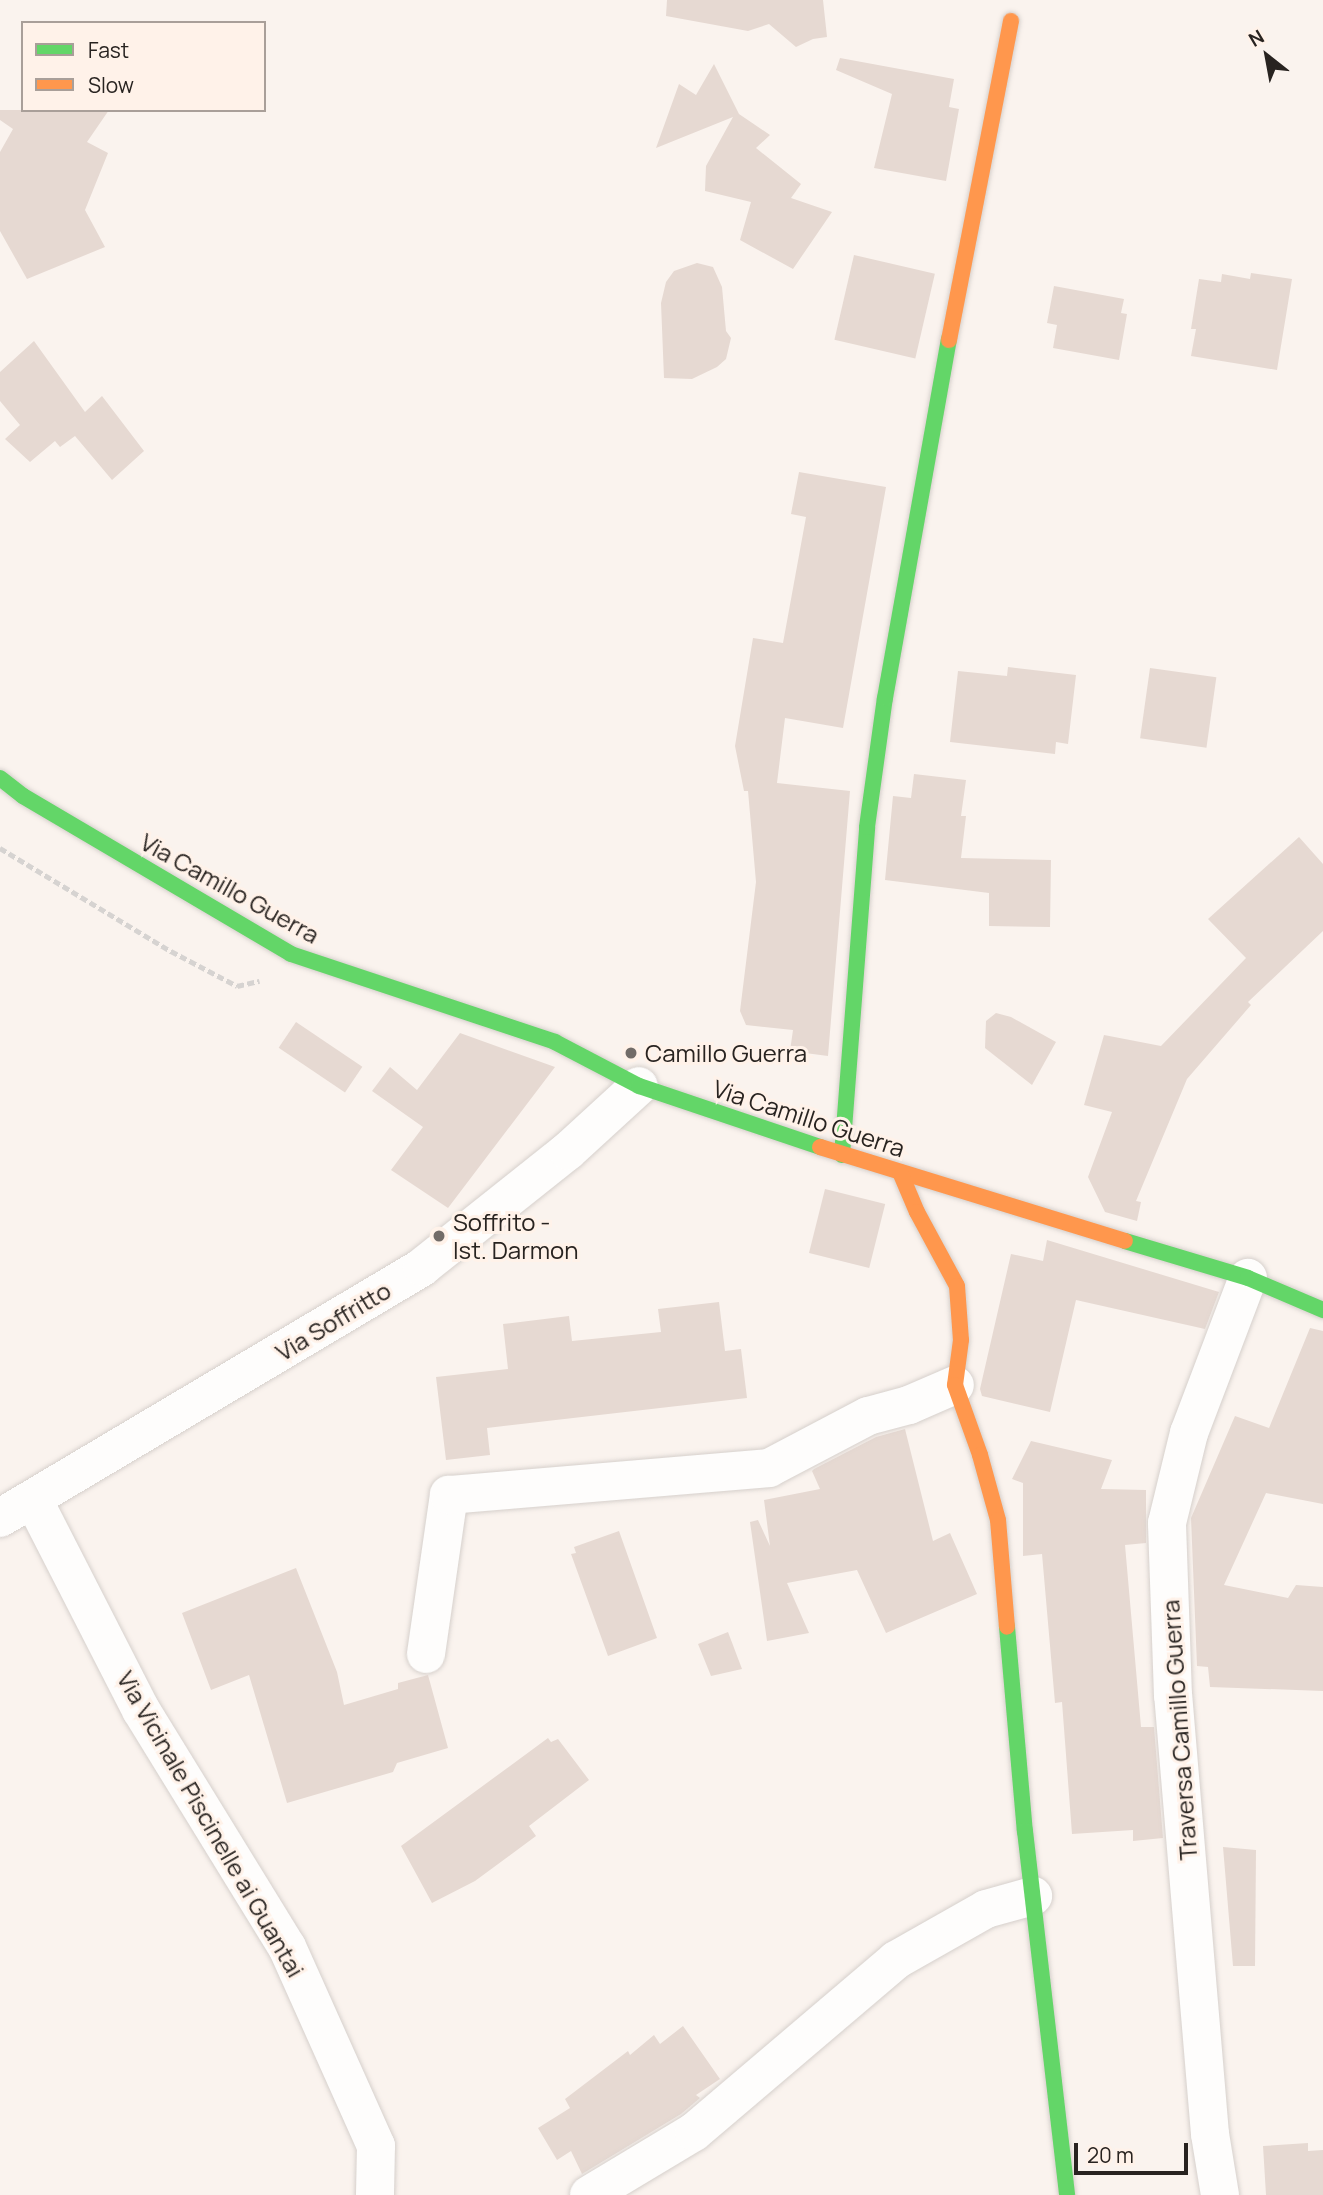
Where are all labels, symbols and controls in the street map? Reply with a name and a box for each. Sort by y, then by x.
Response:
legend [21,21,266,112]
north arrow [1232,21,1302,91]
text: N [1244,23,1269,53]
text: Fast [88,36,129,64]
text: Slow [88,71,134,99]
street label: Via Camillo Guerra [136,827,324,949]
place label: Camillo Guerra [645,1039,807,1067]
marker: Camillo Guerra [623,1045,639,1061]
street label: Via Camillo Guerra [710,1073,908,1163]
place label: Soffrito - Ist. Darmon [453,1208,579,1264]
marker: Soffrito - Ist. Darmon [431,1228,447,1244]
street label: Via Soffritto [270,1275,396,1367]
street label: Traversa Camillo Guerra [1156,1599,1202,1861]
street label: Via Vicinale Piscinelle ai Guantai [111,1666,311,1982]
scale bar [1078,2128,1192,2172]
text: 20 m [1087,2141,1134,2169]

